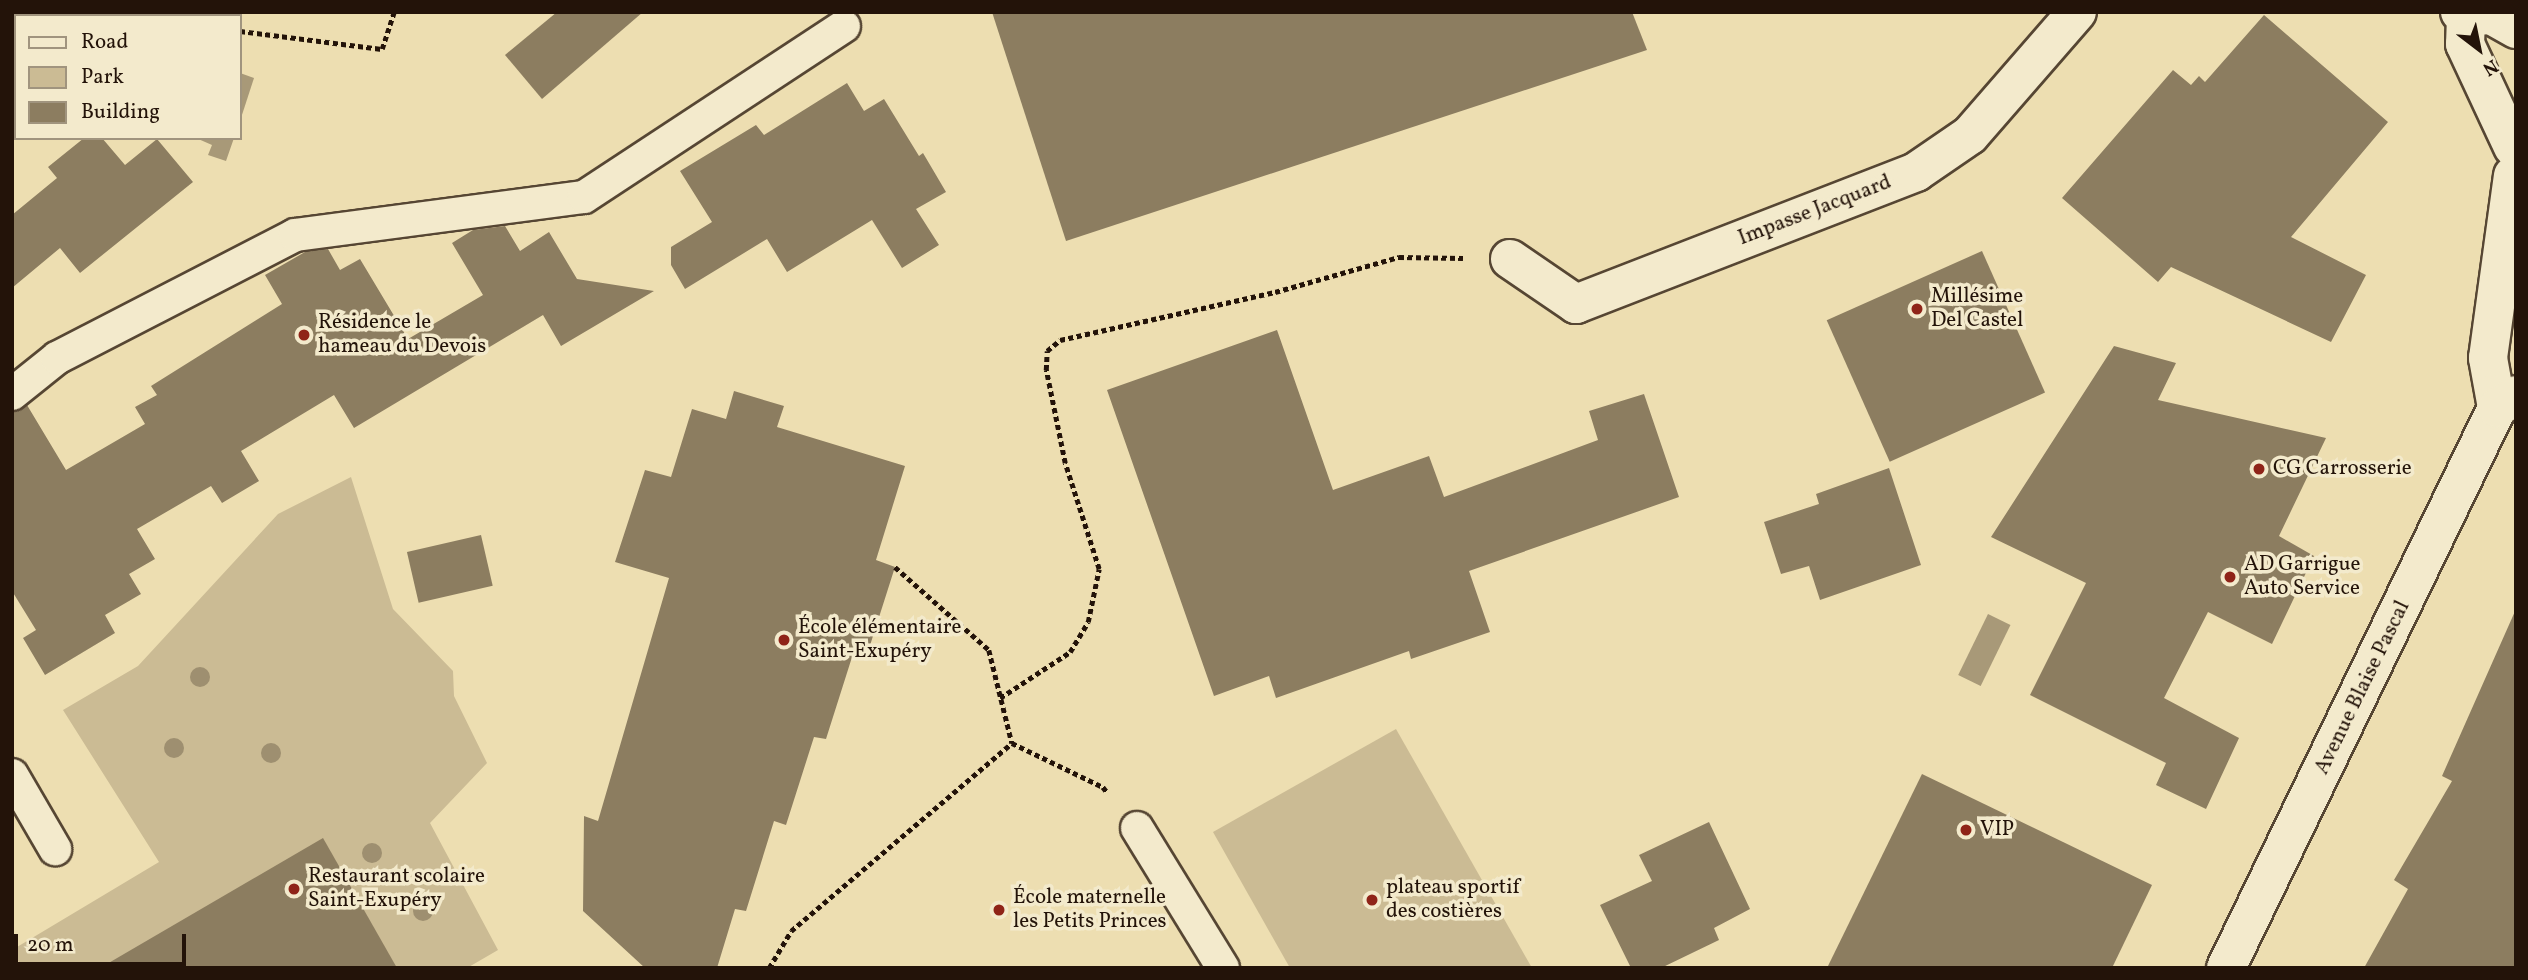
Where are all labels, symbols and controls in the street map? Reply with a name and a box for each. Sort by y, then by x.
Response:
legend [14,14,242,140]
north arrow [2444,14,2514,84]
text: Road [81,28,128,57]
text: N [2477,52,2503,81]
text: Park [81,63,124,92]
text: Building [81,98,160,127]
street label: Impasse Jacquard [1735,170,1895,252]
place label: Millésime Del Castel [1931,284,2023,334]
marker: Millésime Del Castel [1909,301,1925,317]
place label: Résidence le hameau du Devois [318,310,486,360]
marker: Résidence le hameau du Devois [296,327,312,343]
place label: CG Carrosserie [2273,456,2412,482]
marker: CG Carrosserie [2251,461,2267,477]
place label: AD Garrigue Auto Service [2244,552,2361,602]
marker: AD Garrigue Auto Service [2222,569,2238,585]
street label: Avenue Blaise Pascal [2310,597,2416,779]
place label: École élémentaire Saint-Exupéry [798,615,962,665]
marker: École élémentaire Saint-Exupéry [776,632,792,648]
place label: VIP [1980,817,2014,843]
marker: VIP [1958,822,1974,838]
place label: Restaurant scolaire Saint-Exupéry [308,864,485,914]
place label: plateau sportif des costières [1386,875,1520,925]
marker: Restaurant scolaire Saint-Exupéry [286,881,302,897]
place label: École maternelle les Petits Princes [1013,885,1167,935]
marker: plateau sportif des costières [1364,892,1380,908]
marker: École maternelle les Petits Princes [991,902,1007,918]
scale bar [18,920,189,964]
text: 20 m [27,931,73,960]

